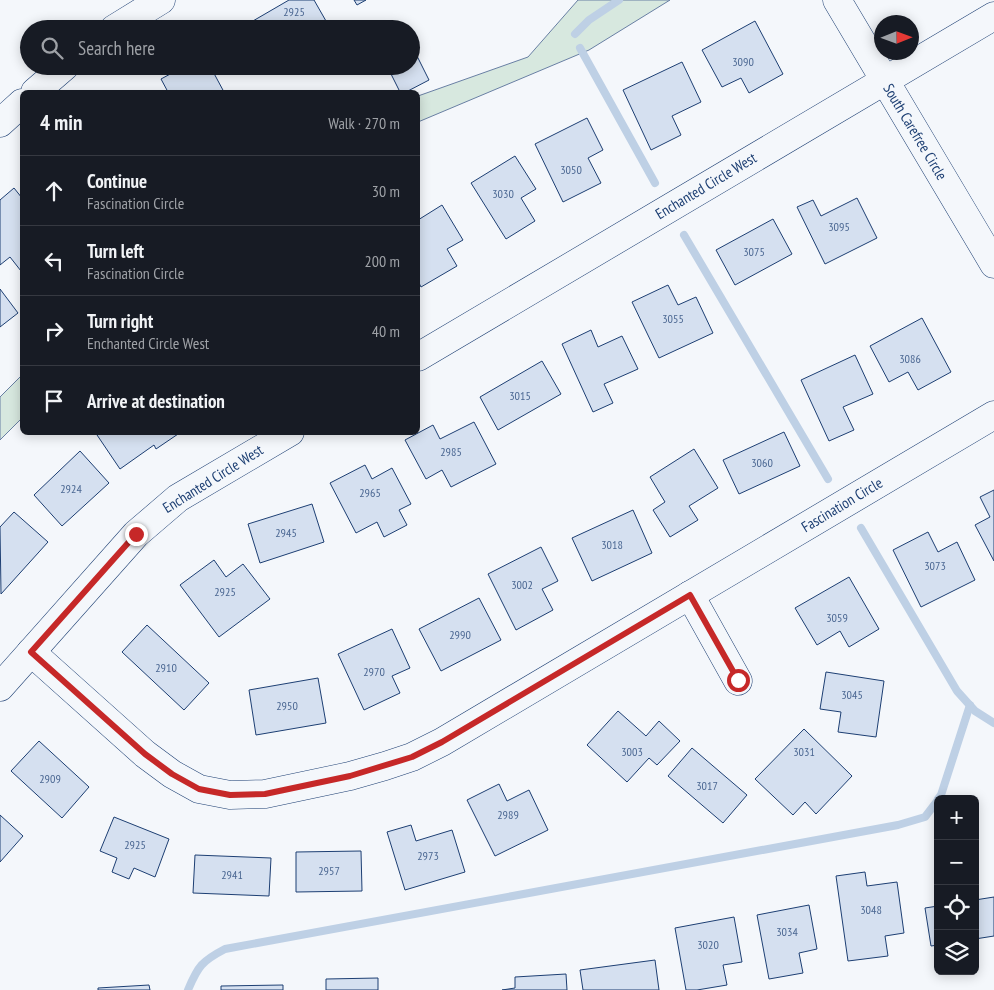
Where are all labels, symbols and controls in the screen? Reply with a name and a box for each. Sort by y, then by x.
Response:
house number: 2925 [283,4,305,19]
north arrow [874,15,919,60]
search box [20,20,420,75]
icon: search [38,34,66,62]
text: Search here [78,36,155,60]
house number: 3090 [732,54,754,69]
street label: South Carefree Circle [879,80,952,183]
text: 4 min [40,109,82,136]
text: Walk · 270 m [328,113,400,133]
street label: Enchanted Circle West [652,148,760,223]
house number: 3050 [560,162,582,177]
text: Continue [87,169,147,193]
icon: ahead [40,177,68,205]
text: 30 m [372,181,400,201]
house number: 3030 [492,186,514,201]
text: Fascination Circle [87,193,184,213]
house number: 3095 [828,219,850,234]
text: Turn left [87,239,144,263]
house number: 3075 [743,244,765,259]
icon: left [40,247,68,275]
text: 200 m [365,251,400,271]
text: Fascination Circle [87,263,184,283]
text: Turn right [87,309,153,333]
house number: 3055 [662,311,684,326]
icon: right [40,317,68,345]
text: 40 m [372,321,400,341]
text: Enchanted Circle West [87,333,209,353]
house number: 3086 [899,351,921,366]
icon: arrive [40,387,68,415]
house number: 3015 [509,388,531,403]
text: Arrive at destination [87,389,225,413]
street label: Enchanted Circle West [159,440,266,517]
house number: 2985 [440,444,462,459]
house number: 3060 [751,455,773,470]
street label: Fascination Circle [798,473,886,536]
house number: 2924 [60,481,82,496]
house number: 2965 [359,485,381,500]
route end [125,523,148,546]
house number: 2945 [275,525,297,540]
house number: 3018 [601,537,623,552]
house number: 3073 [924,558,946,573]
house number: 3002 [511,577,533,592]
house number: 2925 [214,584,236,599]
house number: 3059 [826,610,848,625]
house number: 2990 [449,627,471,642]
house number: 2910 [155,660,177,675]
house number: 2970 [363,664,385,679]
route start [727,669,750,692]
house number: 3045 [841,687,863,702]
house number: 2950 [276,698,298,713]
house number: 3003 [621,744,643,759]
house number: 3031 [793,744,815,759]
house number: 2909 [39,771,61,786]
house number: 3017 [696,778,718,793]
map controls [934,795,979,975]
button: + [934,795,979,840]
house number: 2989 [497,807,519,822]
house number: 2925 [124,837,146,852]
button: − [934,840,979,885]
house number: 2973 [417,848,439,863]
house number: 2957 [318,863,340,878]
house number: 2941 [221,867,243,882]
button: locate [934,885,979,930]
house number: 3048 [860,902,882,917]
house number: 3034 [776,924,798,939]
button: layers [934,930,979,975]
house number: 3020 [697,937,719,952]

